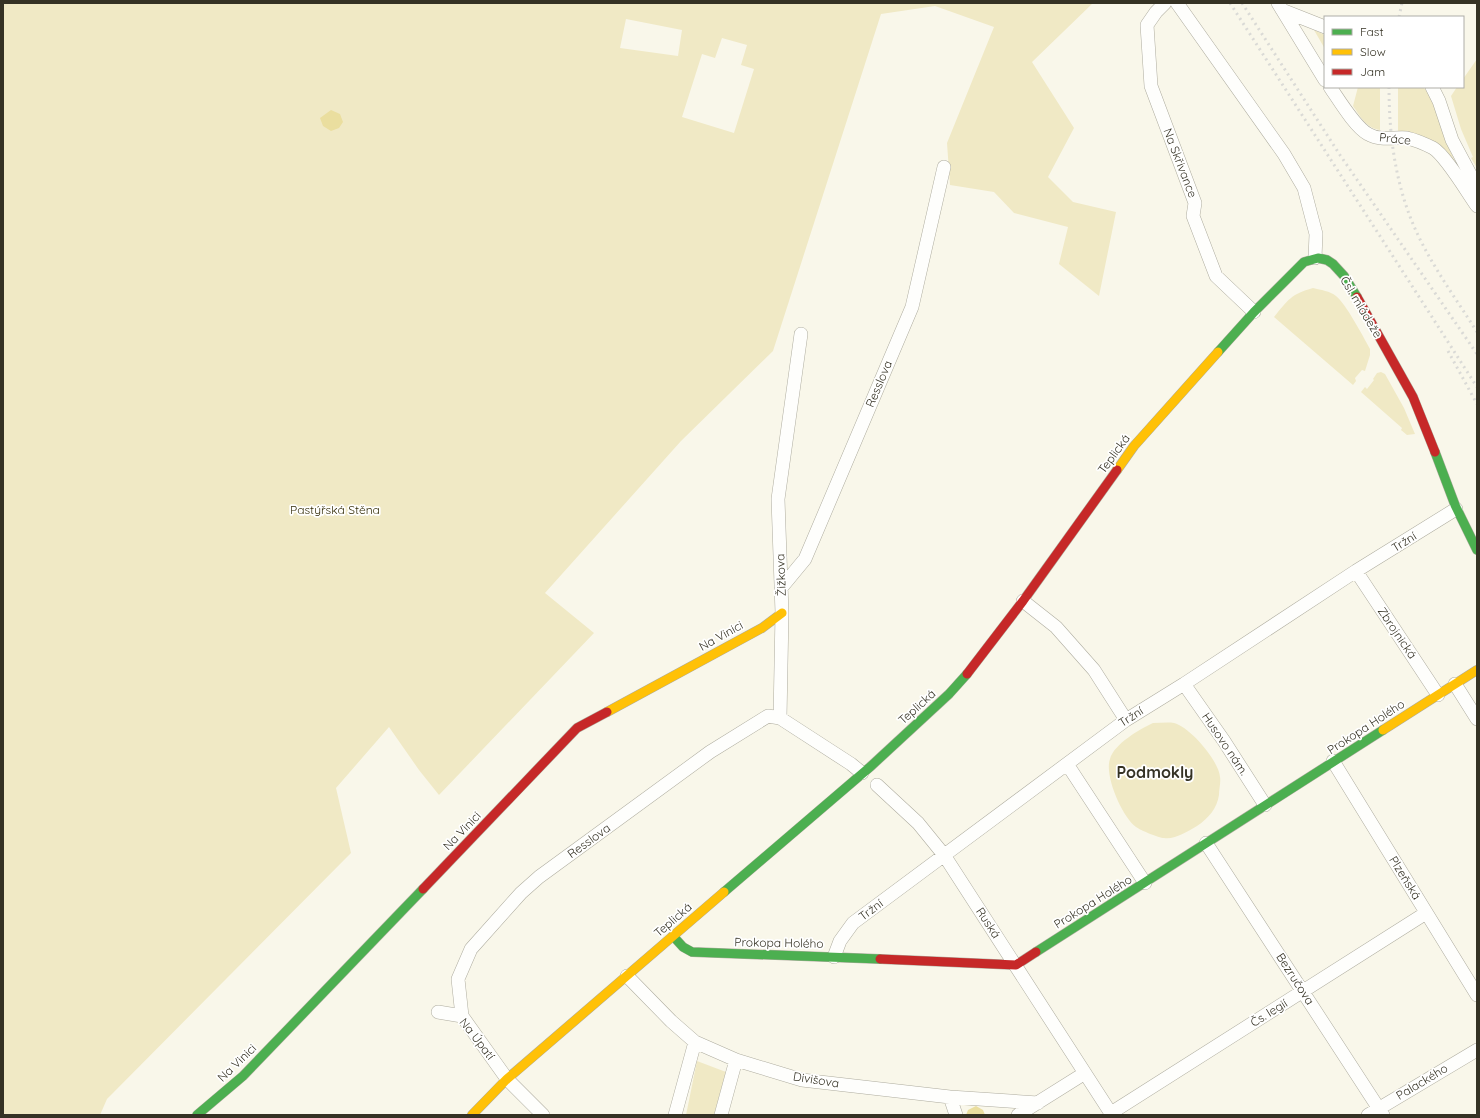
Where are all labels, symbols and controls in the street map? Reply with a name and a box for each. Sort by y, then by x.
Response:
legend [1324,16,1464,88]
text: Fast [1360,24,1384,39]
text: Slow [1360,44,1386,59]
text: Jam [1360,64,1385,79]
street label: Na Skřivance [1160,126,1201,200]
street label: Práce [1378,129,1412,148]
street label: Čsl. mládeže [1337,273,1386,340]
street label: Resslova [862,358,895,409]
street label: Teplická [1094,431,1133,476]
park label: Pastýřská Stěna [290,502,380,517]
street label: Tržní [1389,528,1419,555]
street label: Žižkova [772,553,789,597]
street label: Zbrojnická [1375,604,1420,661]
street label: Na Vinici [696,617,745,654]
street label: Teplická [895,686,938,727]
street label: Prokopa Holého [1324,696,1407,757]
street label: Tržní [1116,703,1146,730]
street label: Husovo nám. [1199,710,1252,778]
district label: Podmokly [1117,762,1193,782]
street label: Na Vinici [440,808,484,853]
street label: Resslova [564,820,613,861]
street label: Plzeňská [1386,853,1425,902]
street label: Prokopa Holého [1051,872,1135,932]
street label: Tržní [856,895,886,924]
street label: Teplická [651,899,695,940]
street label: Ruská [973,904,1004,941]
street label: Prokopa Holého [734,934,824,951]
street label: Bezručova [1273,950,1318,1007]
street label: Čs. legií [1247,995,1290,1030]
street label: Na Úpatí [456,1015,499,1063]
street label: Na Vinici [214,1041,259,1085]
street label: Palackého [1393,1060,1450,1103]
street label: Divišova [792,1068,840,1091]

